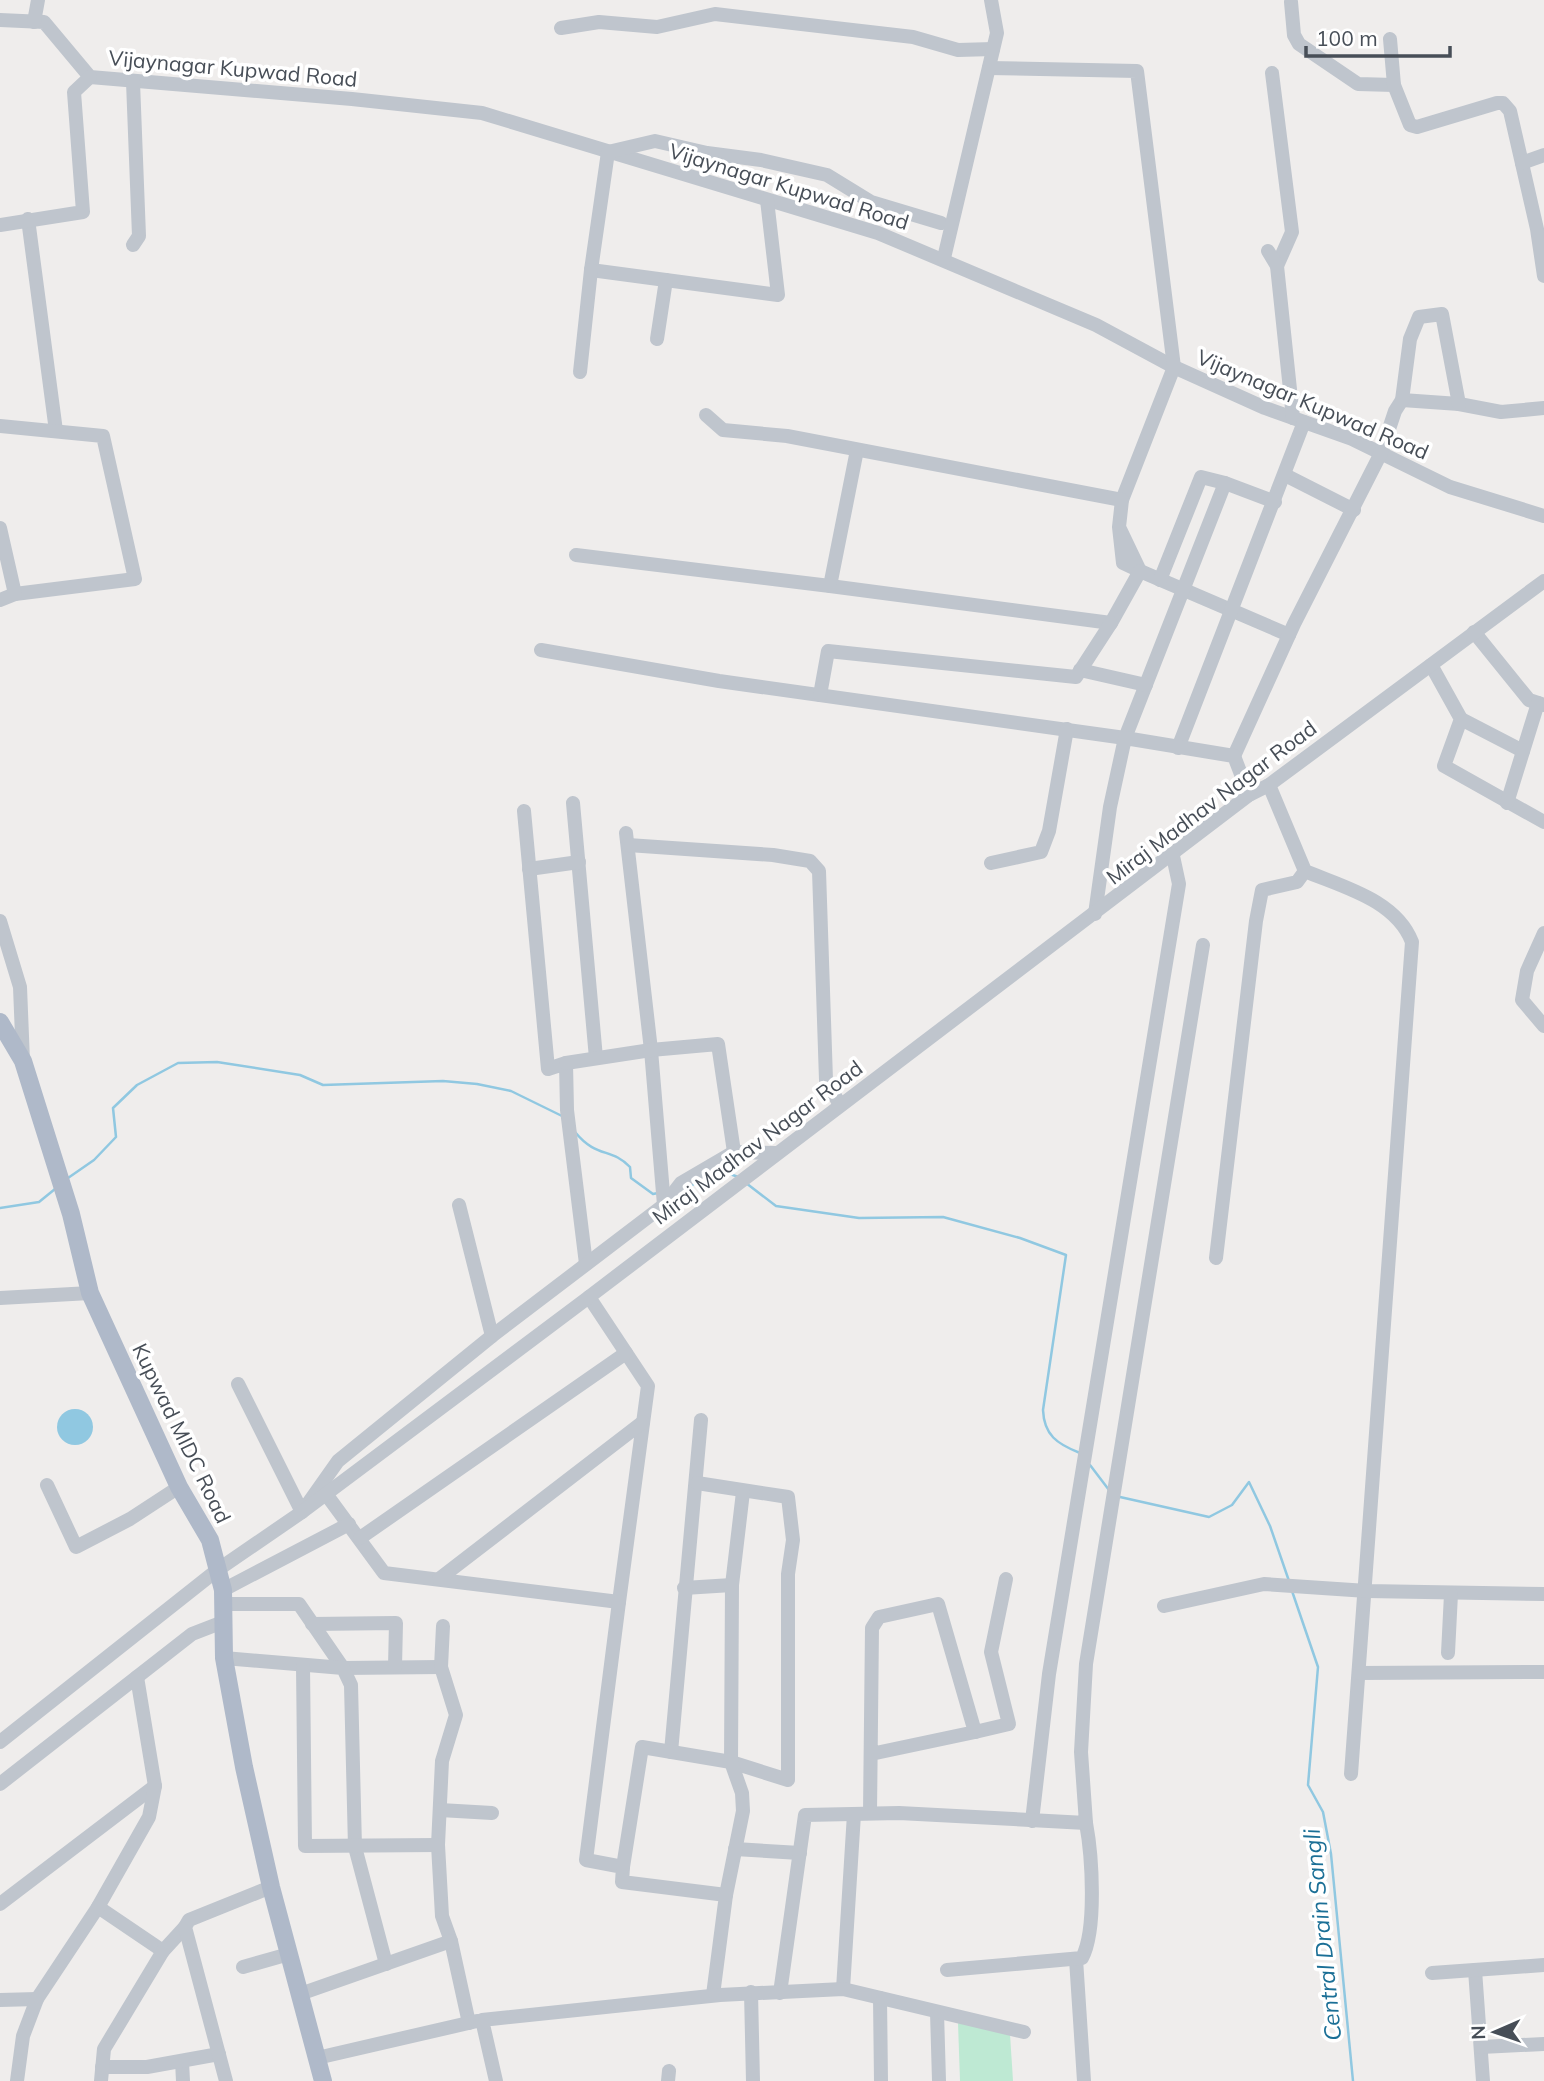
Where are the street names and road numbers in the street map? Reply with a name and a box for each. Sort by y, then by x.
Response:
street label: Vijaynagar Kupwad Road [108,44,358,92]
street label: Vijaynagar Kupwad Road [666,137,912,235]
street label: Vijaynagar Kupwad Road [1193,343,1433,465]
street label: Miraj Madhav Nagar Road [1101,714,1321,890]
street label: Miraj Madhav Nagar Road [647,1054,867,1230]
street label: Kupwad MIDC Road [127,1339,237,1527]

